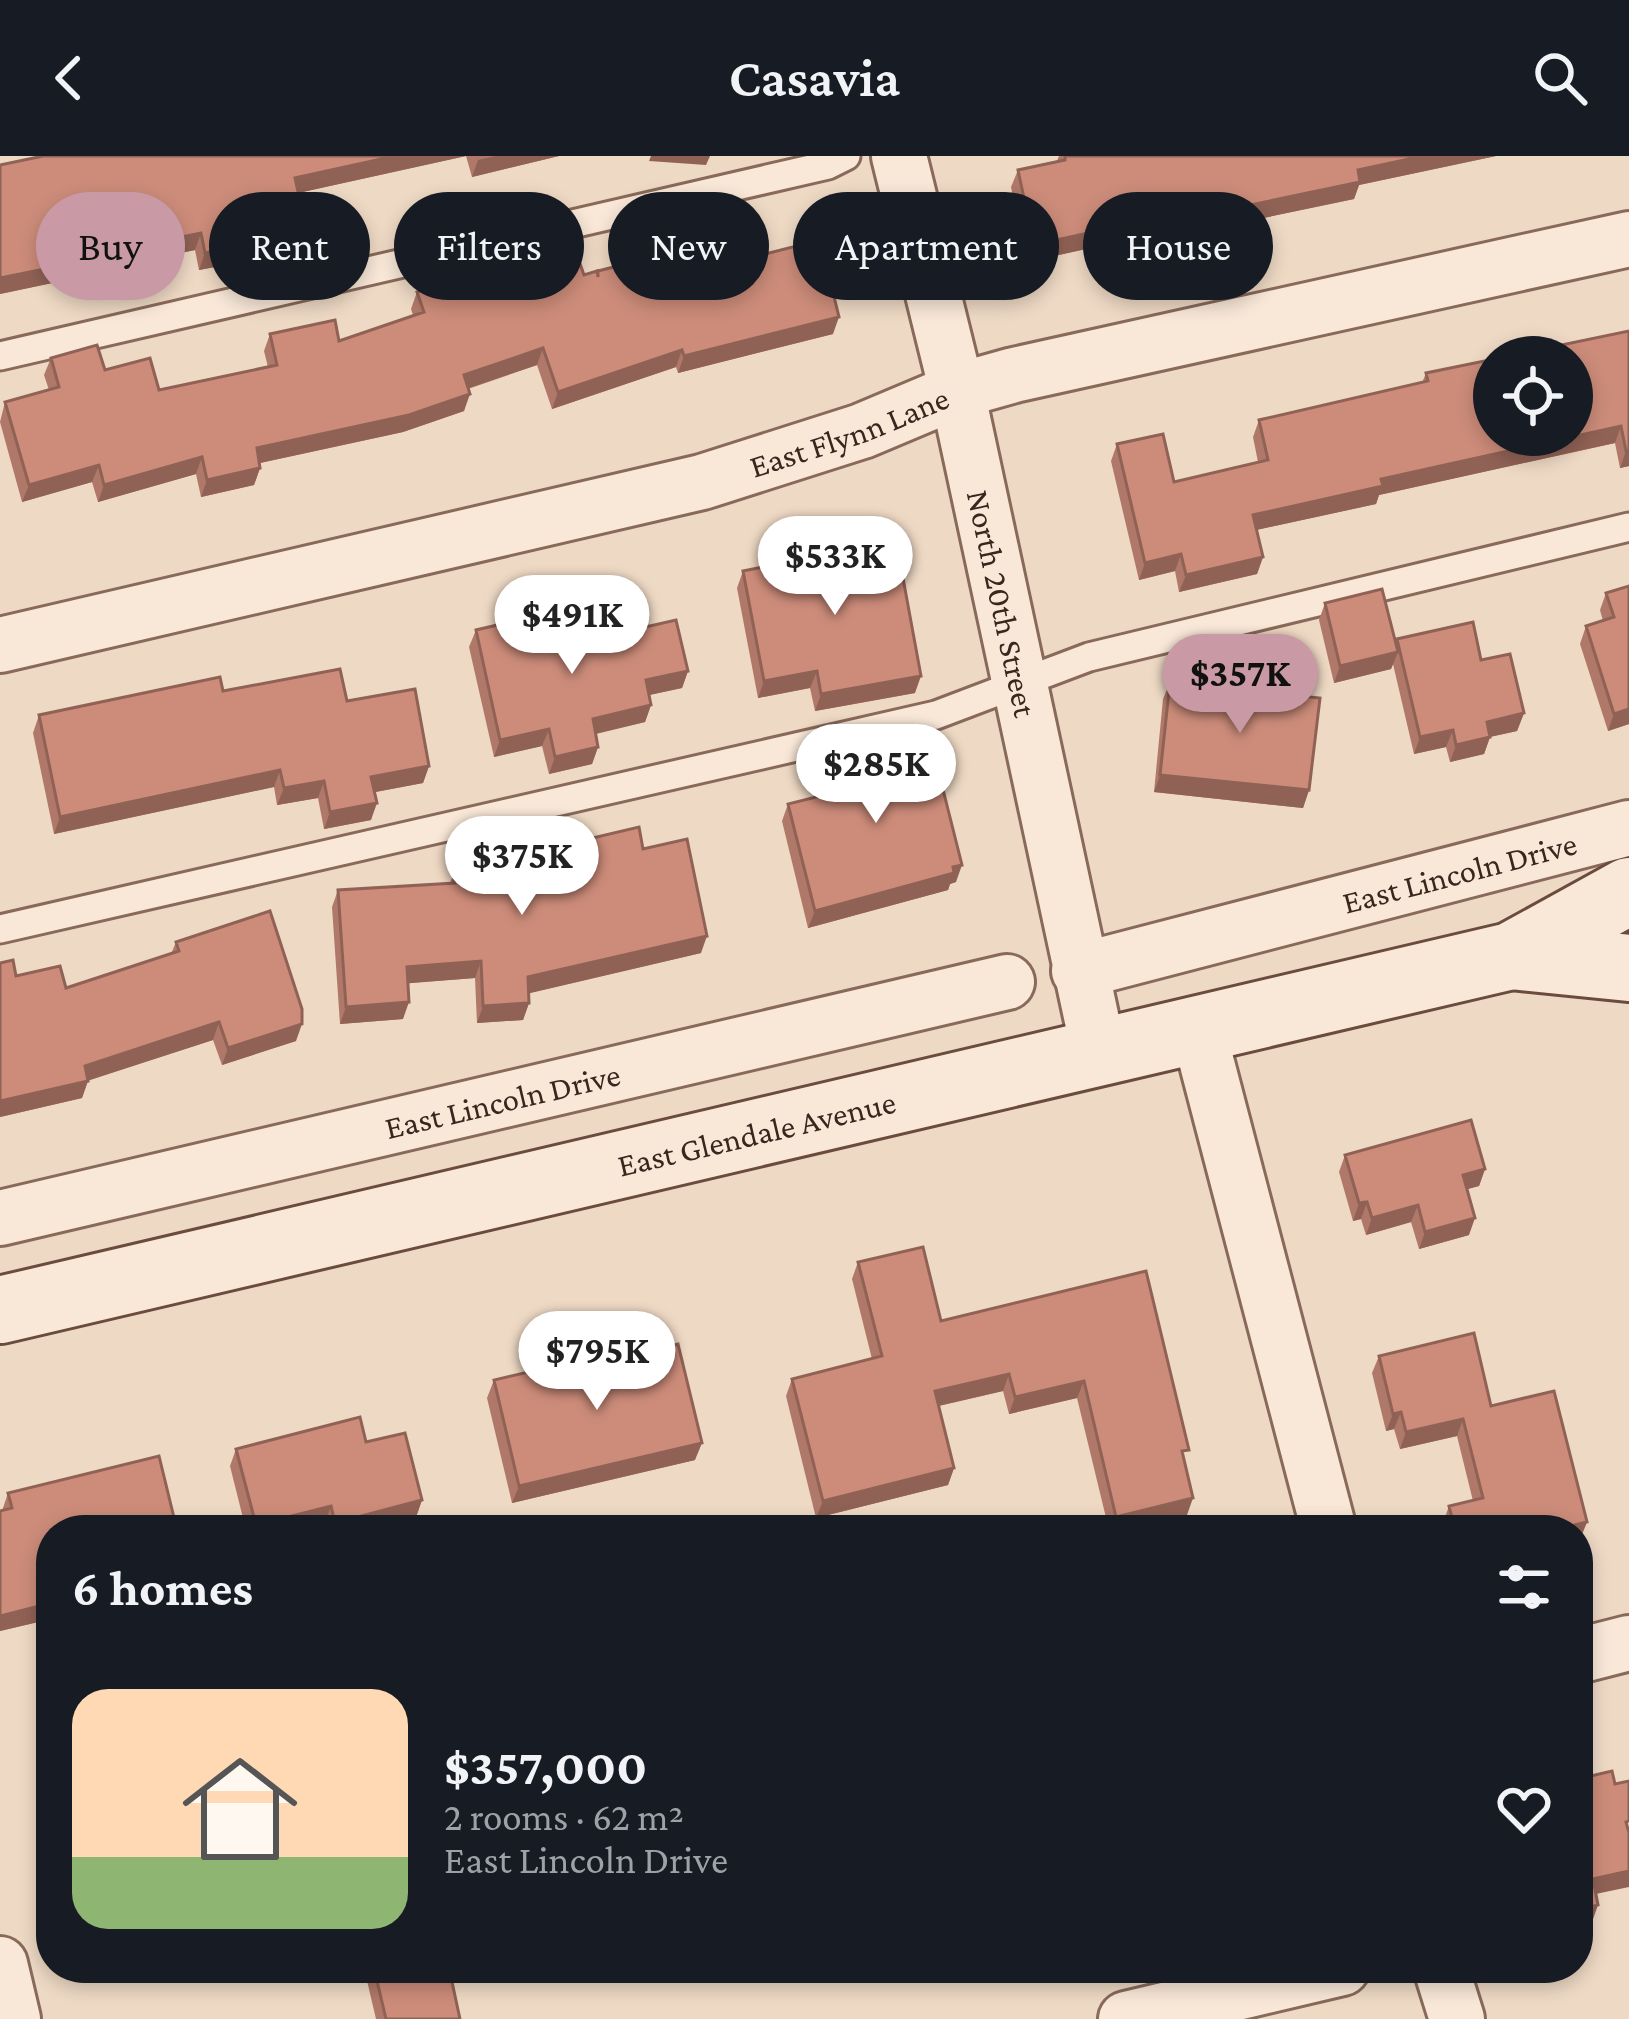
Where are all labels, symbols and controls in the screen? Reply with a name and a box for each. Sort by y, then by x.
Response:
icon: back [36,45,102,111]
icon: search [1527,45,1593,111]
text: Casavia [729,48,900,108]
chip: Buy [36,192,185,300]
chip: Rent [209,192,370,300]
chip: Filters [394,192,584,300]
chip: New [608,192,769,300]
chip: Apartment [793,192,1059,300]
chip: House [1083,192,1273,300]
map controls [1473,336,1593,456]
button: locate [1473,336,1593,456]
street label: East Flynn Lane [745,378,954,484]
street label: North 20th Street [960,486,1045,721]
pin: $533K [751,516,919,618]
text: $533K [785,533,885,576]
pin: $491K [488,575,656,677]
text: $491K [521,592,623,635]
pin: $357K [1156,634,1324,736]
text: $357K [1190,651,1290,694]
pin: $285K [792,724,960,826]
text: $285K [823,741,929,784]
pin: $375K [438,816,606,918]
street label: East Lincoln Drive [1338,824,1580,920]
text: $375K [472,833,572,876]
street label: East Lincoln Drive [381,1055,624,1146]
street label: East Glendale Avenue [614,1082,899,1183]
pin: $795K [513,1311,681,1413]
text: $795K [545,1328,649,1371]
icon: filters [1491,1554,1557,1620]
text: 6 homes [72,1559,253,1616]
icon: home [168,1737,312,1881]
text: $357,000 [444,1738,647,1795]
icon: heart [1491,1776,1557,1842]
text: 2 rooms · 62 m² [444,1795,684,1838]
text: East Lincoln Drive [444,1838,728,1881]

